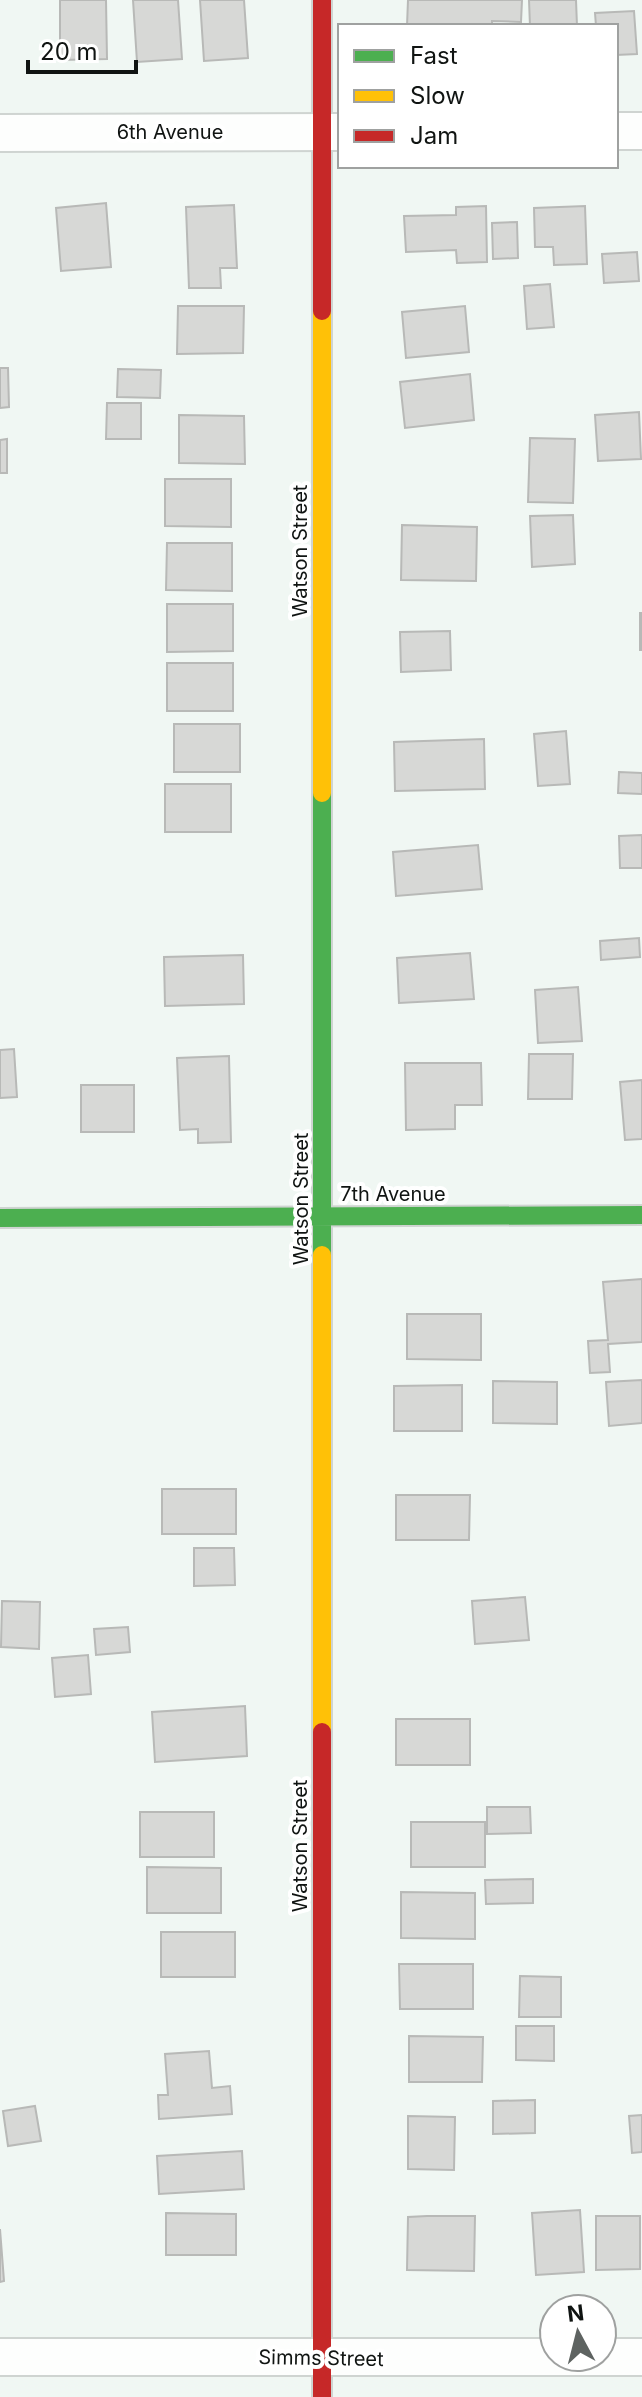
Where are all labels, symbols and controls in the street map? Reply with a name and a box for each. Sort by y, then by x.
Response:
scale bar [28,24,136,74]
legend [338,24,618,168]
text: 20 m [40,37,98,66]
text: Fast [410,41,458,70]
text: Slow [410,81,465,110]
street label: 6th Avenue [117,120,223,144]
text: Jam [410,121,458,150]
street label: Watson Street [288,484,312,617]
street label: Watson Street [289,1132,313,1265]
street label: 7th Avenue [340,1182,446,1206]
street label: Watson Street [288,1779,312,1912]
north arrow [538,2293,618,2373]
text: N [566,2299,585,2327]
street label: Simms Street [258,2345,384,2371]

